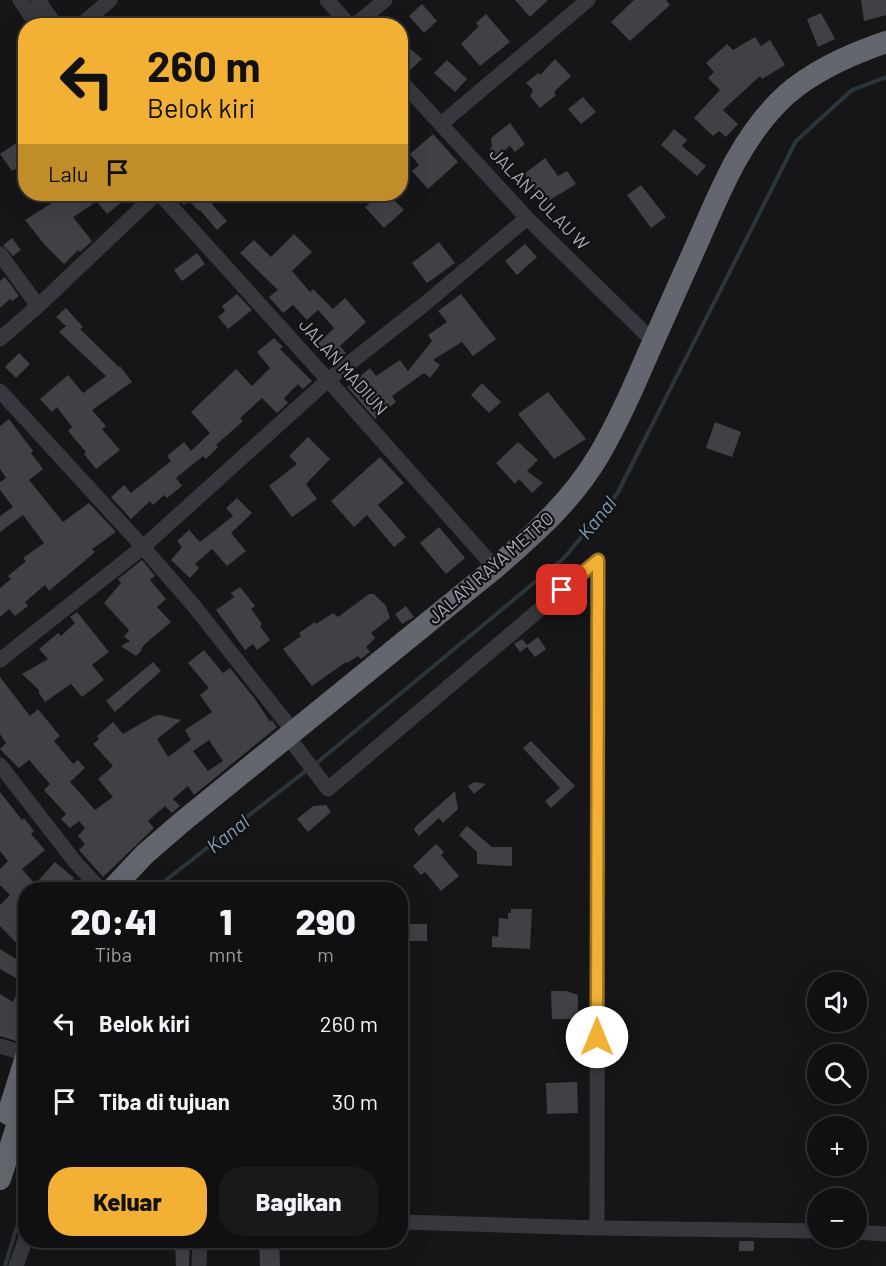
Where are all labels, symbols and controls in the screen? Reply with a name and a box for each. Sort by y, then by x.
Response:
text: 260 m [147,40,260,90]
icon: left [48,42,126,120]
text: Belok kiri [147,91,255,123]
street label: JALAN PULAU W [485,142,594,254]
icon: arrive [101,156,134,189]
text: Lalu [48,160,89,186]
street label: JALAN MADIUN [295,314,393,419]
water label: Kanal [572,491,621,543]
street label: JALAN RAYA METRO [423,507,558,628]
pin [536,564,587,615]
icon: arrive [545,573,578,606]
water label: Kanal [201,809,254,857]
text: 20:41 [70,899,156,942]
text: 1 [220,899,232,942]
text: 290 [296,899,356,942]
text: Tiba [95,942,132,966]
text: mnt [209,942,243,966]
text: m [317,942,334,966]
map controls [807,972,867,1248]
button: sound [807,972,867,1032]
position arrow [565,1005,629,1069]
icon: left [48,1007,81,1040]
text: Belok kiri [99,1010,190,1036]
text: 260 m [320,1010,378,1036]
button: search [807,1044,867,1104]
icon: arrive [48,1085,81,1118]
text: Tiba di tujuan [99,1088,230,1114]
text: 30 m [332,1088,378,1114]
button: + [807,1116,867,1176]
button: Keluar [48,1167,207,1236]
button: Bagikan [219,1167,378,1236]
button: − [807,1188,867,1248]

